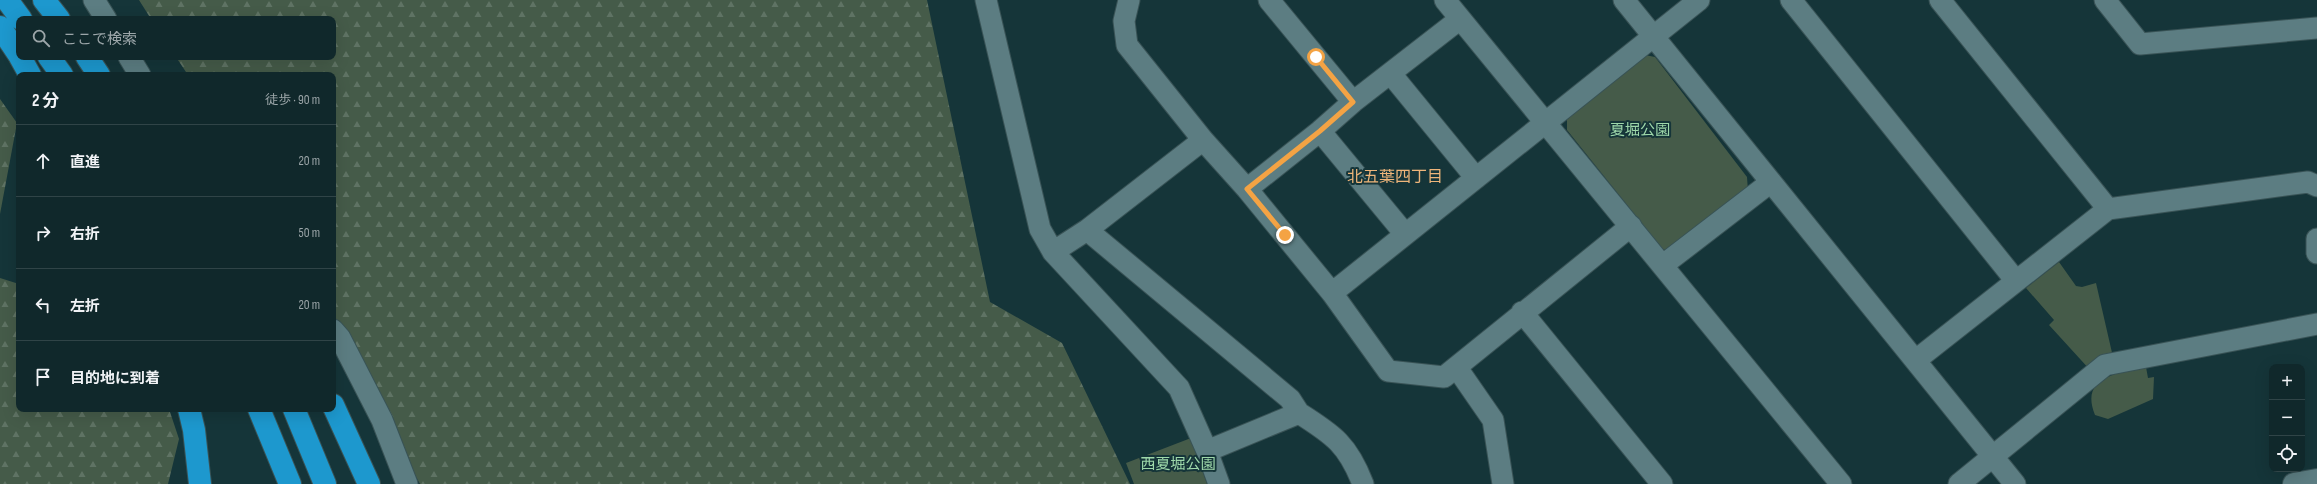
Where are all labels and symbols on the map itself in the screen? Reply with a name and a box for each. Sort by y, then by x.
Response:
route start [1307,48,1325,66]
park label: 夏堀公園 [1610,121,1670,140]
district label: 北五葉四丁目 [1347,168,1443,187]
route end [1276,226,1294,244]
park label: 西夏堀公園 [1140,455,1216,474]

